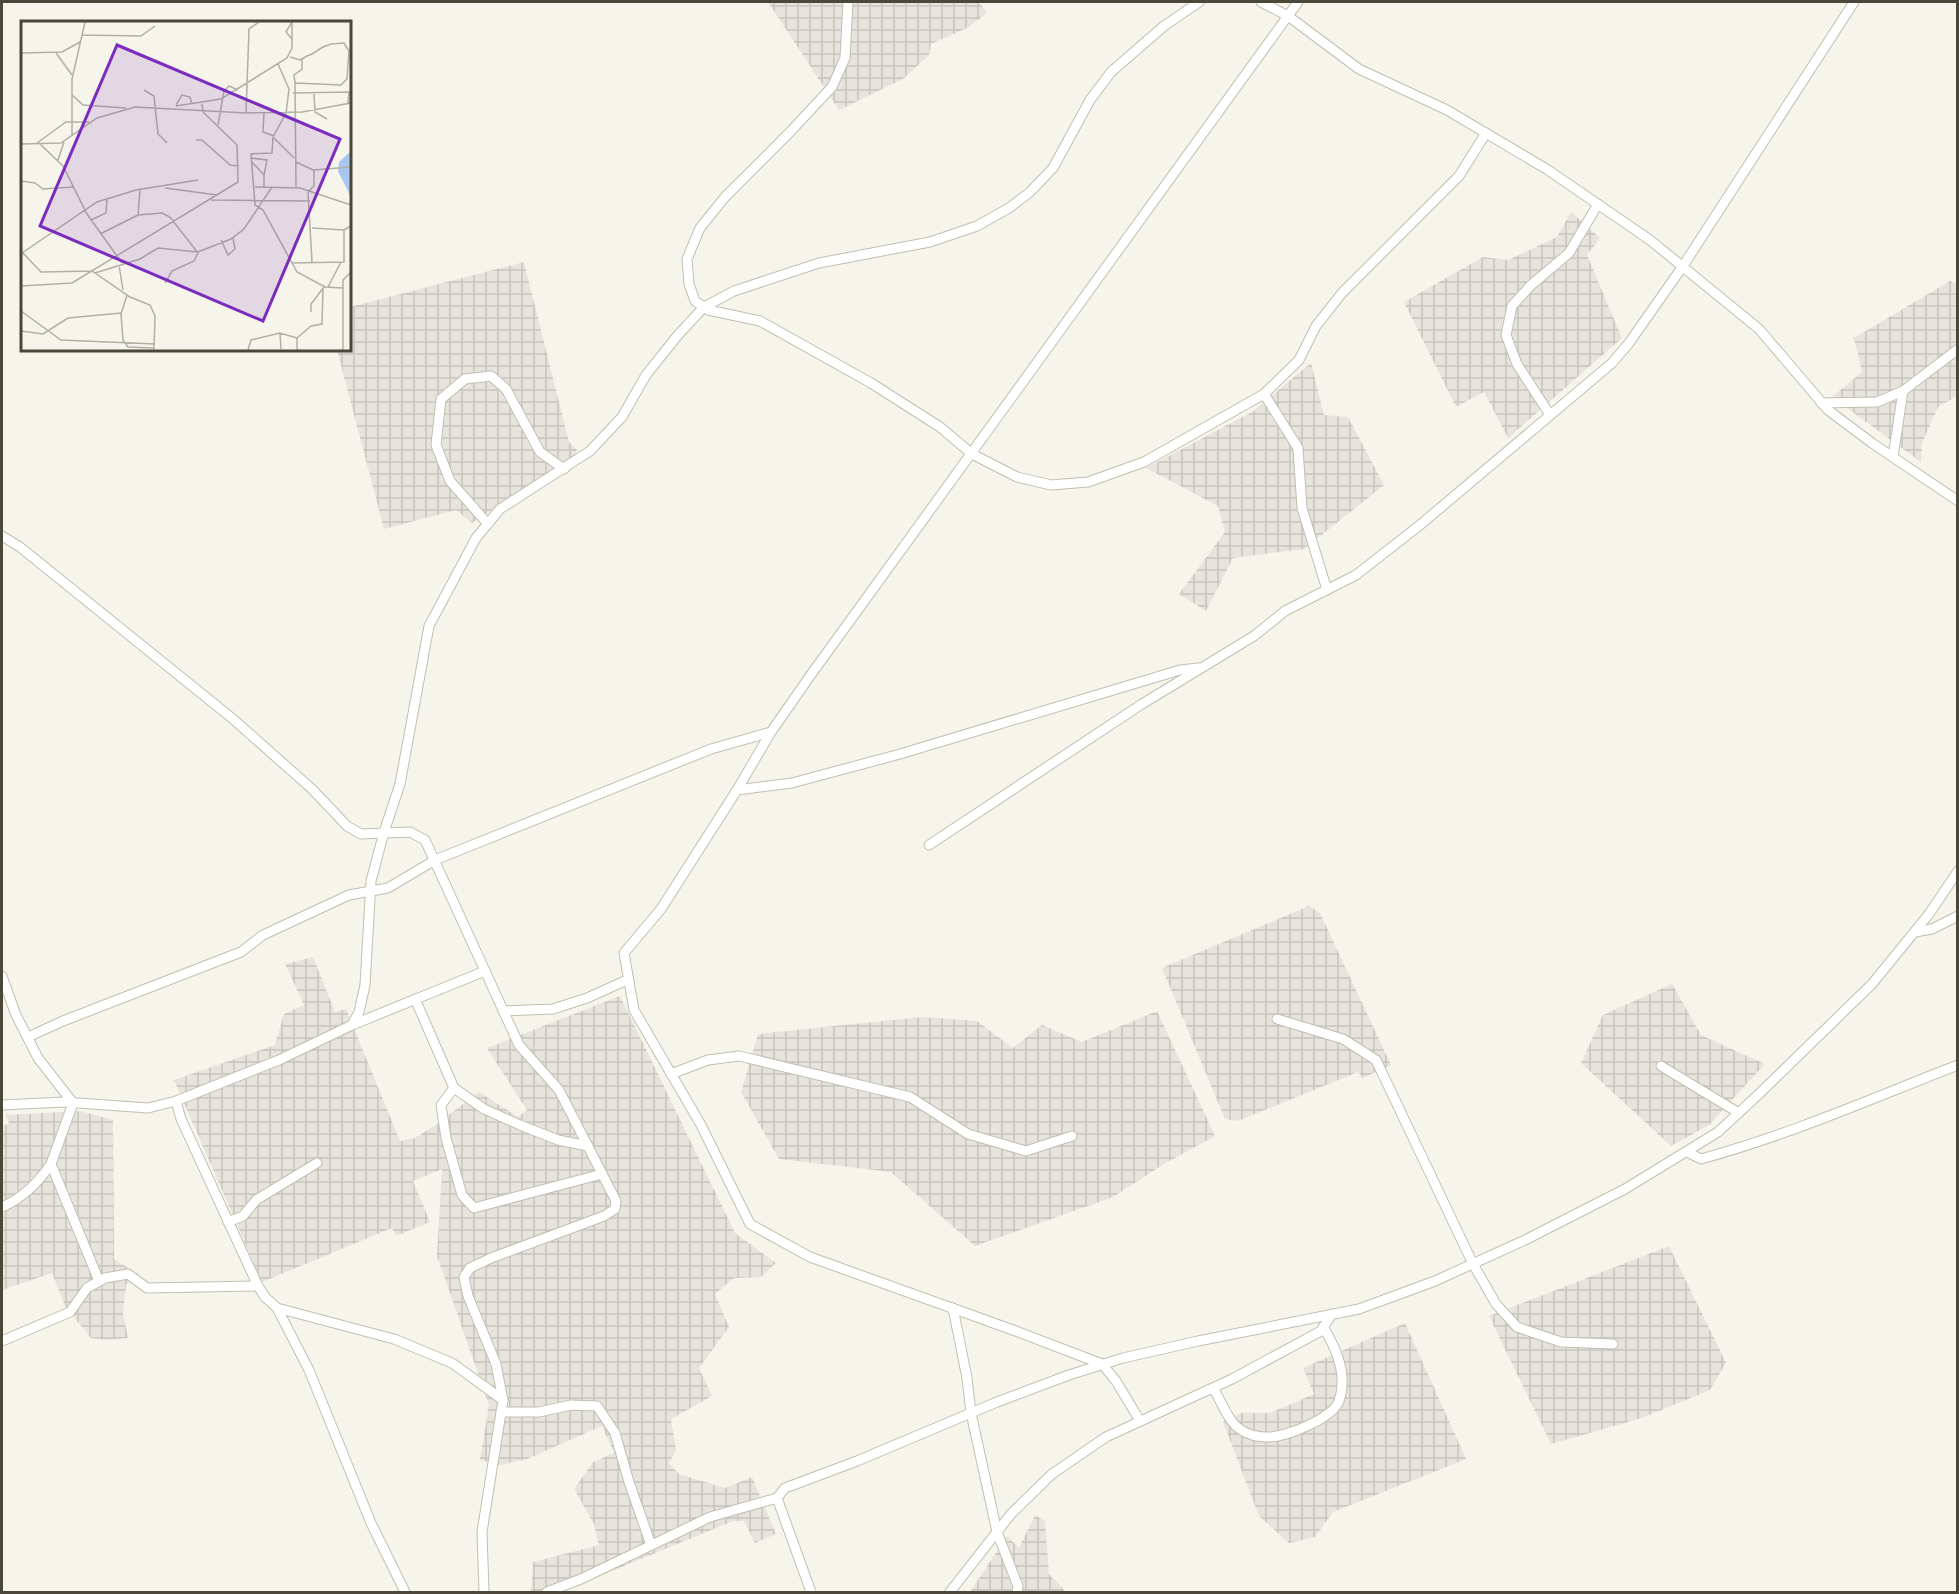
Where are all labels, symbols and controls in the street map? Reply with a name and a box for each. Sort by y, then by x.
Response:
inset map [21,21,351,351]

